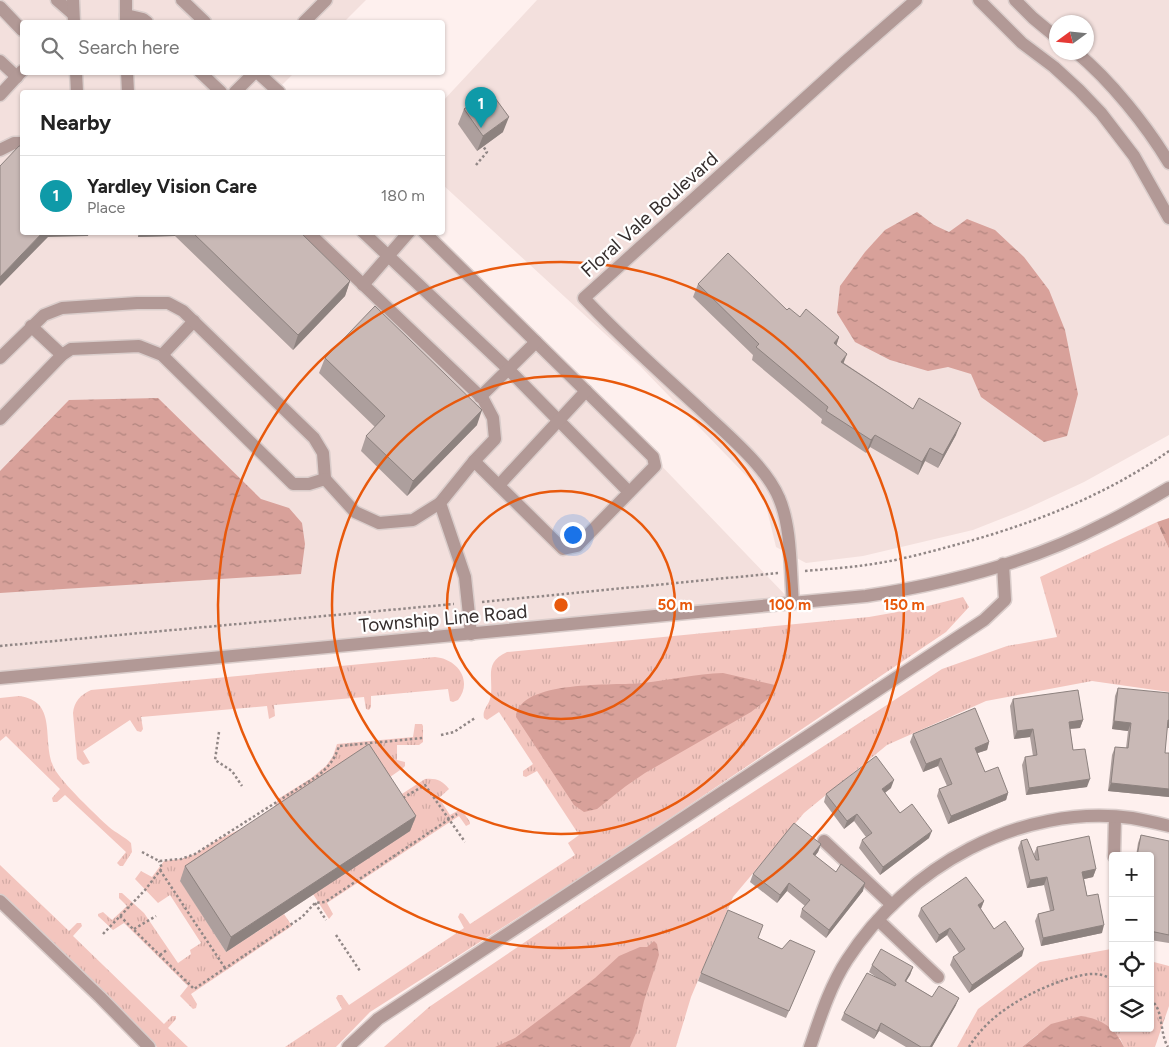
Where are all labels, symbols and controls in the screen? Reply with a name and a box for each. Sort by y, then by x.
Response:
north arrow [1049,15,1094,60]
search box [20,20,445,75]
icon: search [38,34,66,62]
text: Search here [78,36,180,59]
pin: 1 [465,87,497,128]
text: Nearby [40,110,111,135]
street label: Floral Vale Boulevard [576,147,723,282]
text: Yardley Vision Care [87,175,257,198]
text: 1 [53,186,59,205]
text: 180 m [381,186,425,205]
text: Place [87,198,125,217]
your location [560,522,586,548]
centre of rings [552,596,570,614]
text: 50 m [657,596,693,614]
text: 100 m [769,596,811,614]
text: 150 m [883,596,925,614]
street label: Township Line Road [358,600,528,637]
map controls [1109,852,1154,1032]
button: + [1109,852,1154,897]
button: − [1109,897,1154,942]
button: locate [1109,942,1154,987]
button: layers [1109,987,1154,1032]

